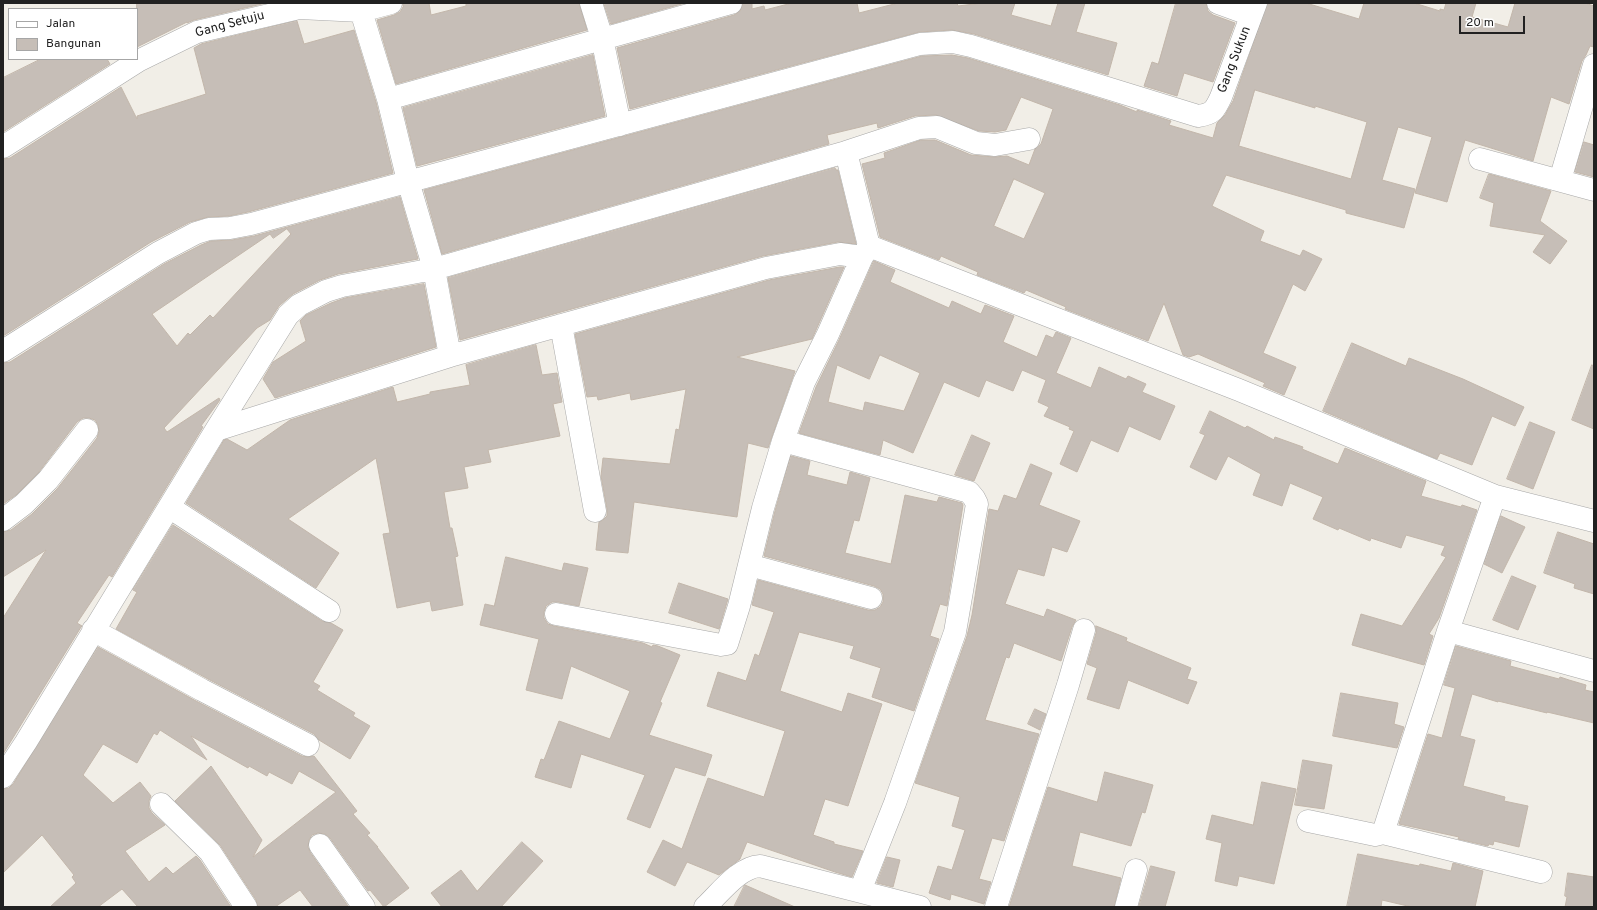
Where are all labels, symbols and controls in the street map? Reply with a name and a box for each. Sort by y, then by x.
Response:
legend [8,8,138,60]
street label: Gang Setuju [194,8,266,42]
scale bar [1461,8,1527,34]
text: 20 m [1466,15,1494,31]
text: Jalan [46,16,75,32]
street label: Gang Sukun [1215,24,1255,96]
text: Bangunan [46,36,101,52]

